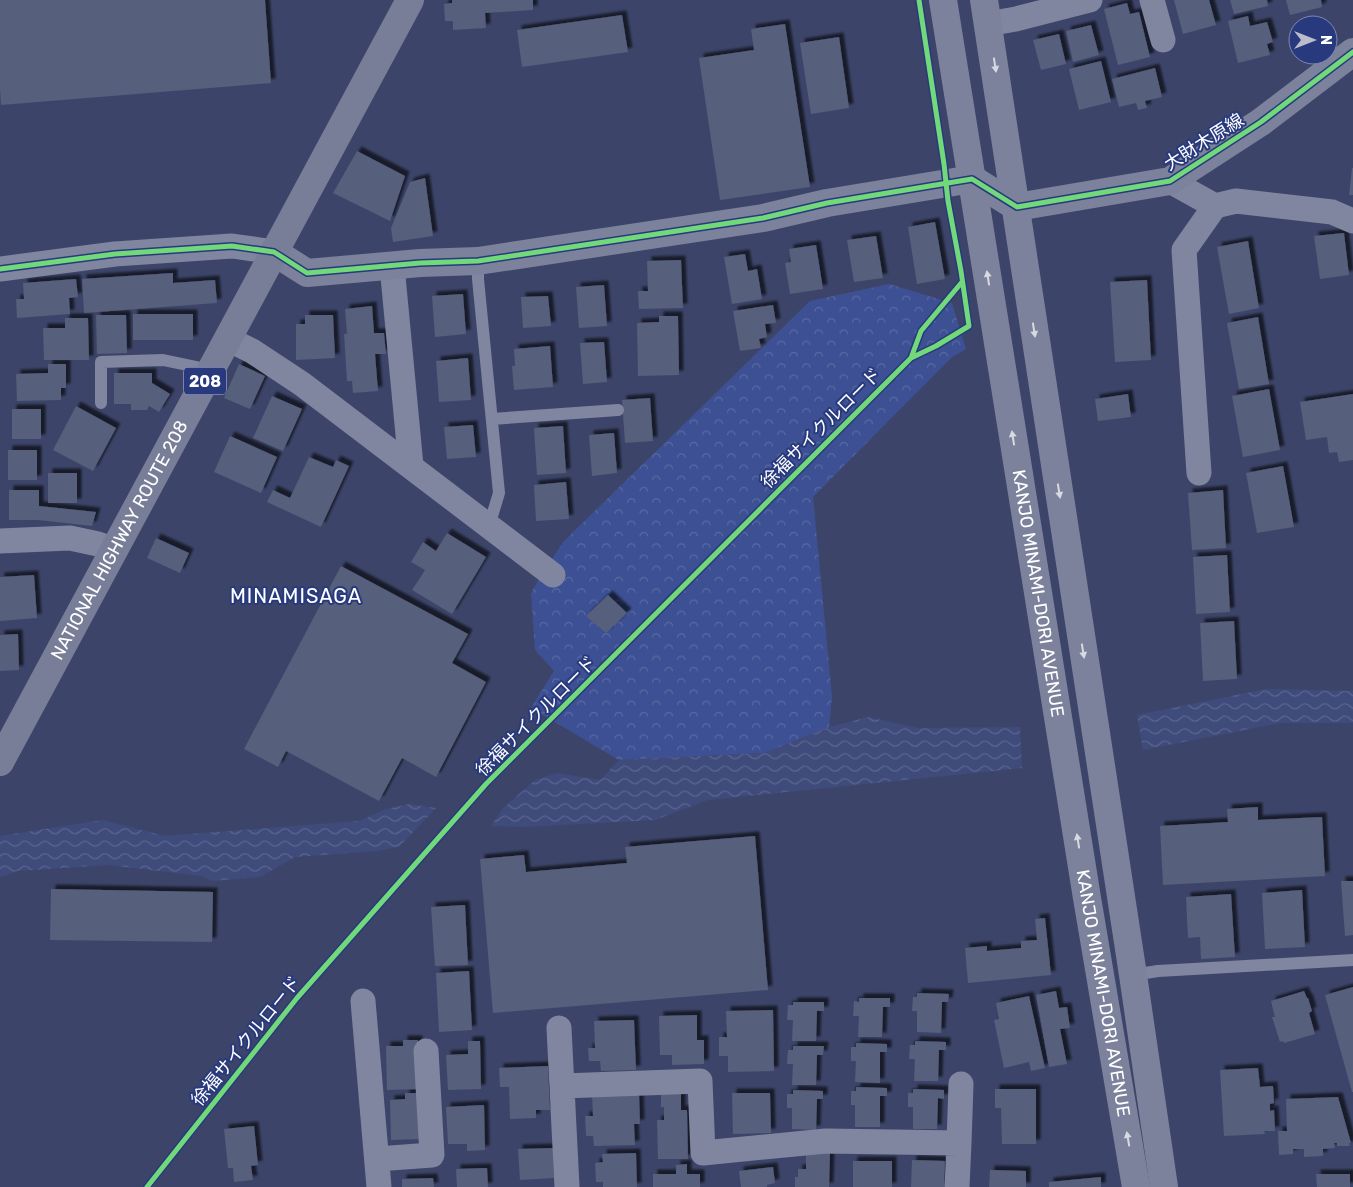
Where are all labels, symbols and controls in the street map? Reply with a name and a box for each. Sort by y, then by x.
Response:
north arrow [1288,15,1338,65]
text: N [1317,35,1334,45]
one-way arrow [991,58,999,74]
street label: 大財木原線 [1160,109,1248,175]
one-way arrow [984,269,992,285]
one-way arrow [1031,322,1039,338]
street label: 徐福サイクルロード [756,363,886,493]
road number: 208 [184,368,226,394]
street label: NATIONAL HIGHWAY ROUTE 208 [46,417,193,664]
one-way arrow [1009,430,1017,446]
street label: KANJO MINAMI-DORI AVENUE [1007,468,1069,719]
one-way arrow [1055,483,1063,499]
district label: MINAMISAGA [230,584,362,608]
one-way arrow [1080,644,1088,660]
street label: 徐福サイクルロード [471,651,601,781]
one-way arrow [1073,832,1081,848]
street label: KANJO MINAMI-DORI AVENUE [1072,868,1135,1118]
street label: 徐福サイクルロード [187,971,305,1111]
one-way arrow [1124,1131,1132,1147]

